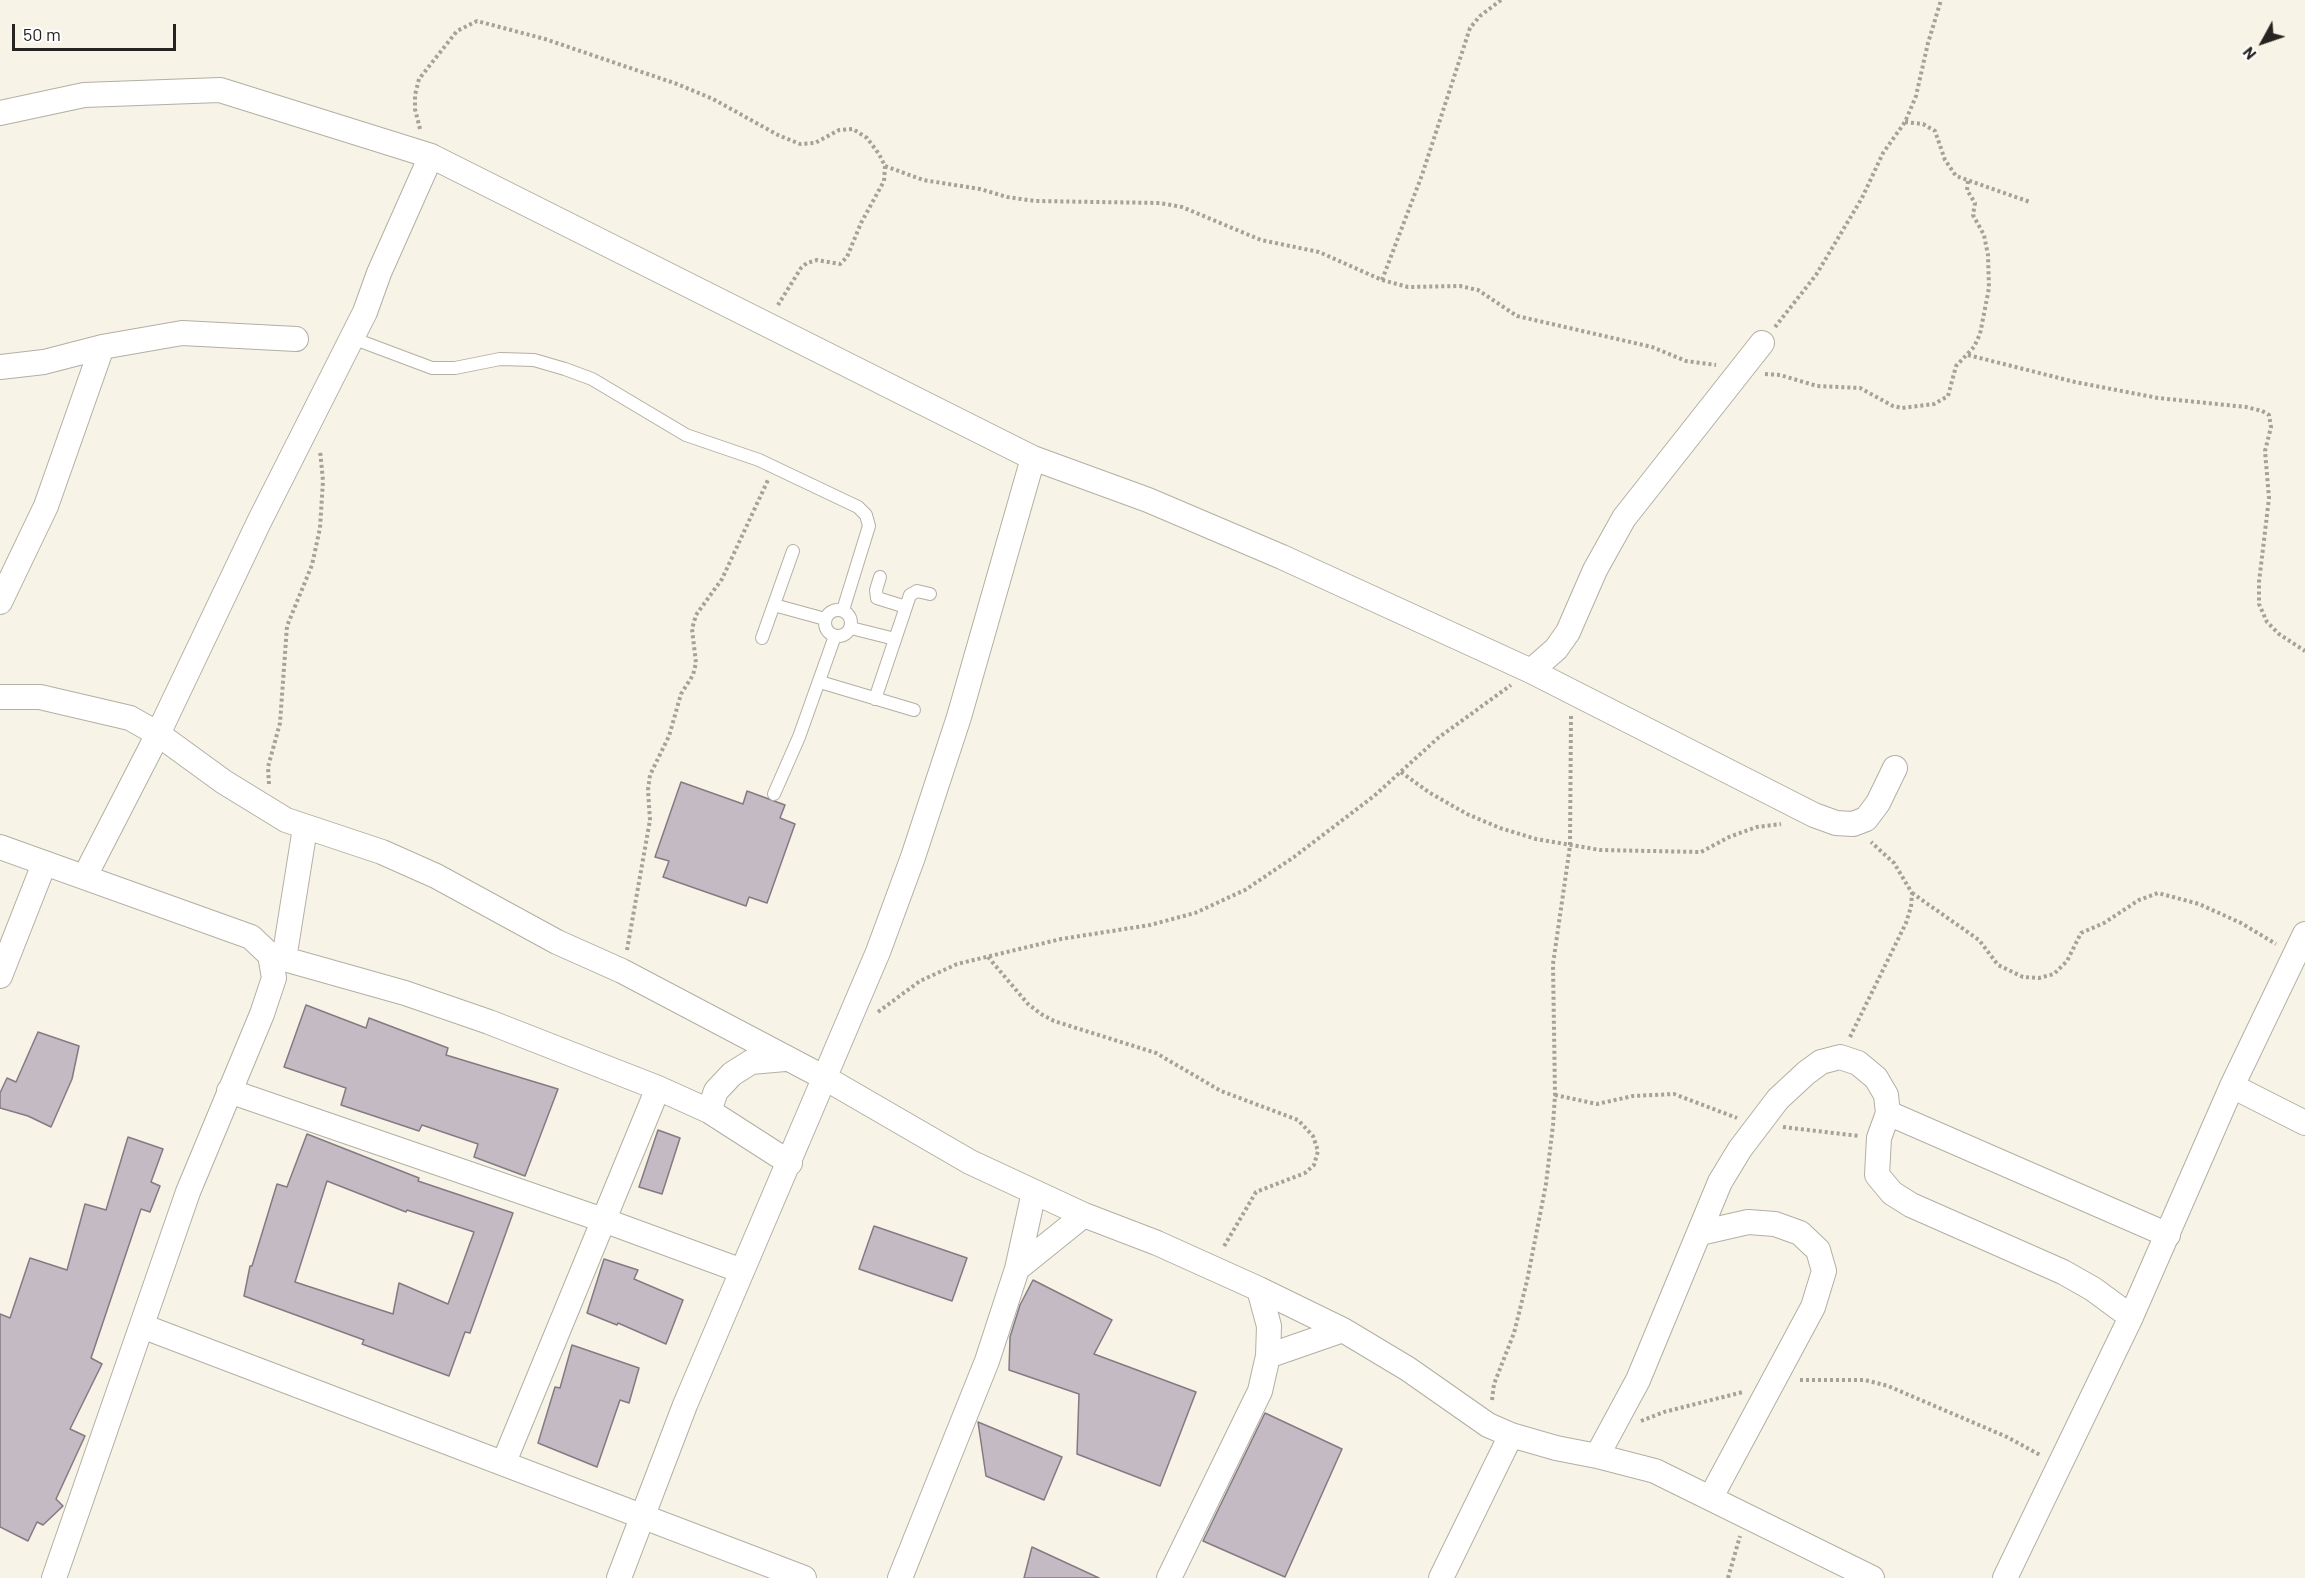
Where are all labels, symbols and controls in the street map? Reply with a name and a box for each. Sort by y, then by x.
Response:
scale bar [15,12,178,50]
north arrow [2233,12,2293,72]
text: 50 m [23,23,61,45]
text: N [2238,44,2260,64]

